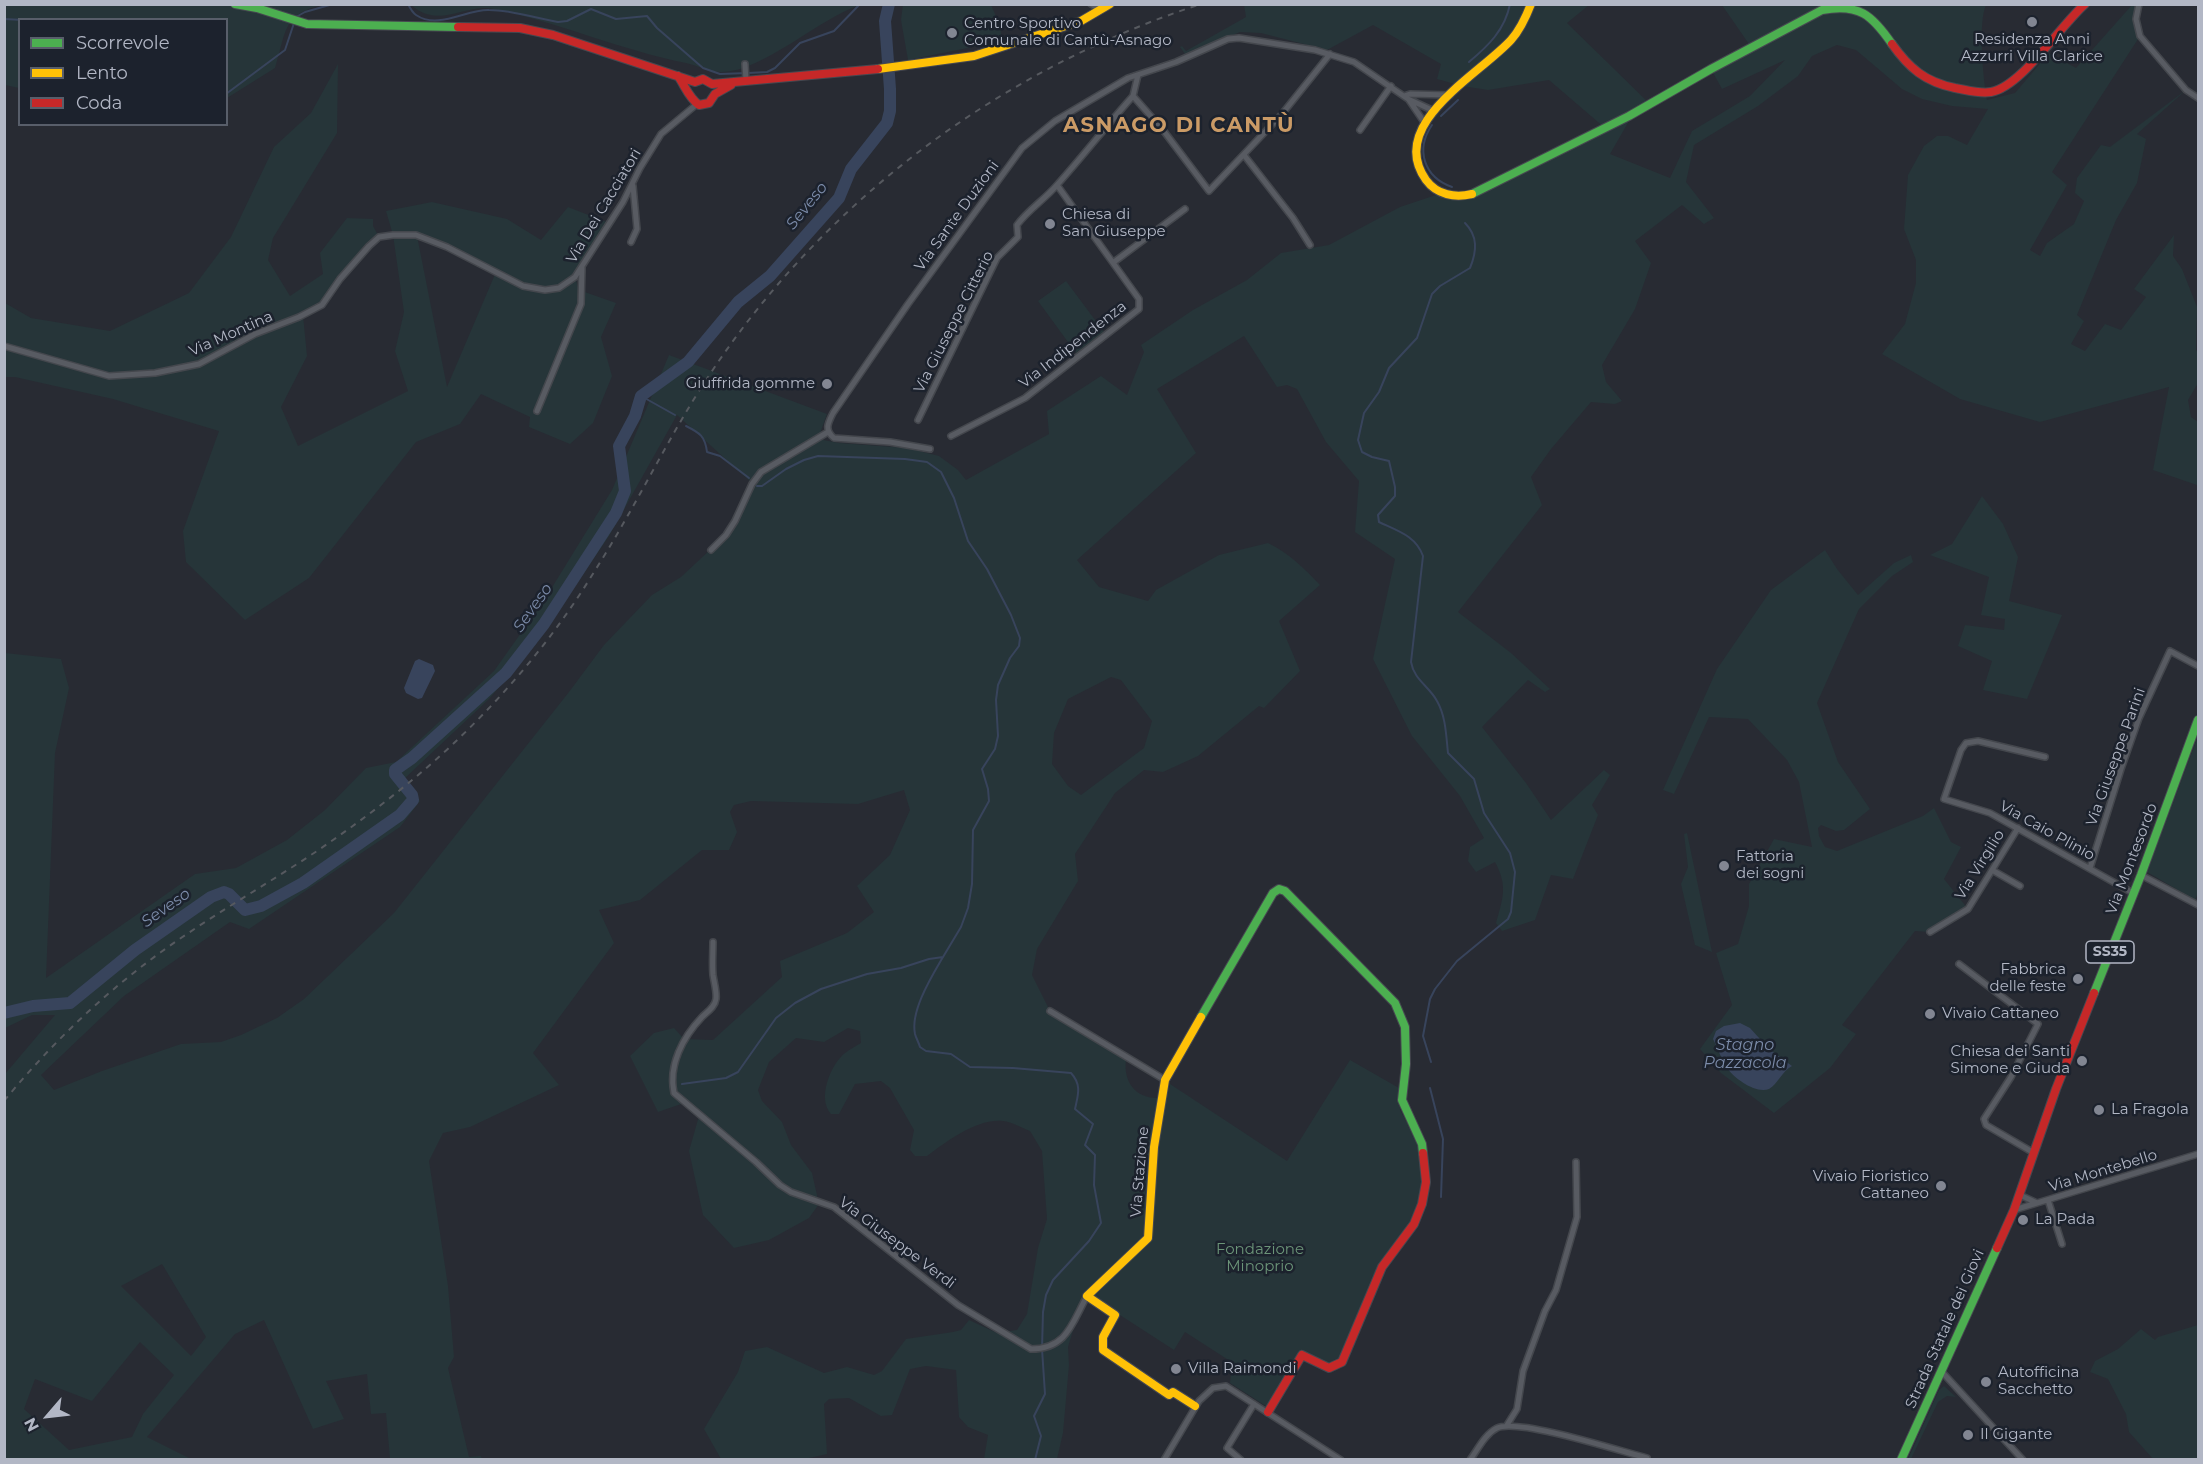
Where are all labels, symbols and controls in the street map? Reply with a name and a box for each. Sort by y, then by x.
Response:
place label: Centro Sportivo Comunale di Cantù-Asnago [964,15,1172,50]
marker: Residenza Anni Azzurri Villa Clarice [2025,15,2039,29]
legend [18,18,228,126]
marker: Centro Sportivo Comunale di Cantù-Asnago [945,26,959,40]
place label: Residenza Anni Azzurri Villa Clarice [1961,31,2103,66]
text: Scorrevole [76,32,170,54]
text: Lento [76,62,128,84]
text: Coda [76,92,122,114]
district label: ASNAGO DI CANTÙ [1063,113,1295,139]
street label: Via Dei Cacciatori [563,145,645,267]
street label: Via Sante Duzioni [911,157,1003,275]
water label: Seveso [782,178,832,234]
place label: Chiesa di San Giuseppe [1062,206,1166,241]
marker: Chiesa di San Giuseppe [1043,217,1057,231]
street label: Via Giuseppe Citterio [910,248,998,396]
street label: Via Indipendenza [1016,298,1130,392]
street label: Via Montina [186,307,276,361]
place label: Giuffrida gomme [686,375,815,393]
marker: Giuffrida gomme [820,377,834,391]
water label: Seveso [509,580,557,636]
street label: Via Giuseppe Parini [2083,685,2149,829]
street label: Via Caio Plinio [1996,797,2098,865]
street label: Via Montesordo [2102,801,2162,917]
street label: Via Virgilio [1951,827,2009,903]
place label: Fattoria dei sogni [1736,848,1804,883]
marker: Fattoria dei sogni [1717,859,1731,873]
water label: Seveso [138,884,194,932]
road number: SS35 [2086,941,2134,963]
place label: Fabbrica delle feste [1990,961,2066,996]
marker: Fabbrica delle feste [2071,972,2085,986]
place label: Vivaio Cattaneo [1942,1005,2059,1023]
marker: Vivaio Cattaneo [1923,1007,1937,1021]
water label: Stagno Pazzacola [1703,1035,1787,1073]
place label: Chiesa dei Santi Simone e Giuda [1950,1043,2070,1078]
marker: Chiesa dei Santi Simone e Giuda [2075,1054,2089,1068]
place label: La Fragola [2111,1101,2189,1119]
marker: La Fragola [2092,1103,2106,1117]
street label: Via Stazione [1127,1126,1153,1218]
street label: Via Montebello [2047,1146,2159,1196]
place label: Vivaio Fioristico Cattaneo [1813,1168,1929,1203]
marker: Vivaio Fioristico Cattaneo [1934,1179,1948,1193]
street label: Via Giuseppe Verdi [835,1193,959,1293]
place label: La Pada [2035,1211,2095,1229]
marker: La Pada [2016,1213,2030,1227]
park label: Fondazione Minoprio [1216,1241,1304,1276]
street label: Strada Statale dei Giovi [1902,1247,1988,1411]
place label: Villa Raimondi [1188,1360,1296,1378]
marker: Villa Raimondi [1169,1362,1183,1376]
place label: Autofficina Sacchetto [1998,1364,2079,1399]
marker: Autofficina Sacchetto [1979,1375,1993,1389]
north arrow [18,1386,78,1446]
text: N [20,1415,43,1435]
place label: Il Gigante [1980,1426,2052,1444]
marker: Il Gigante [1961,1428,1975,1442]

